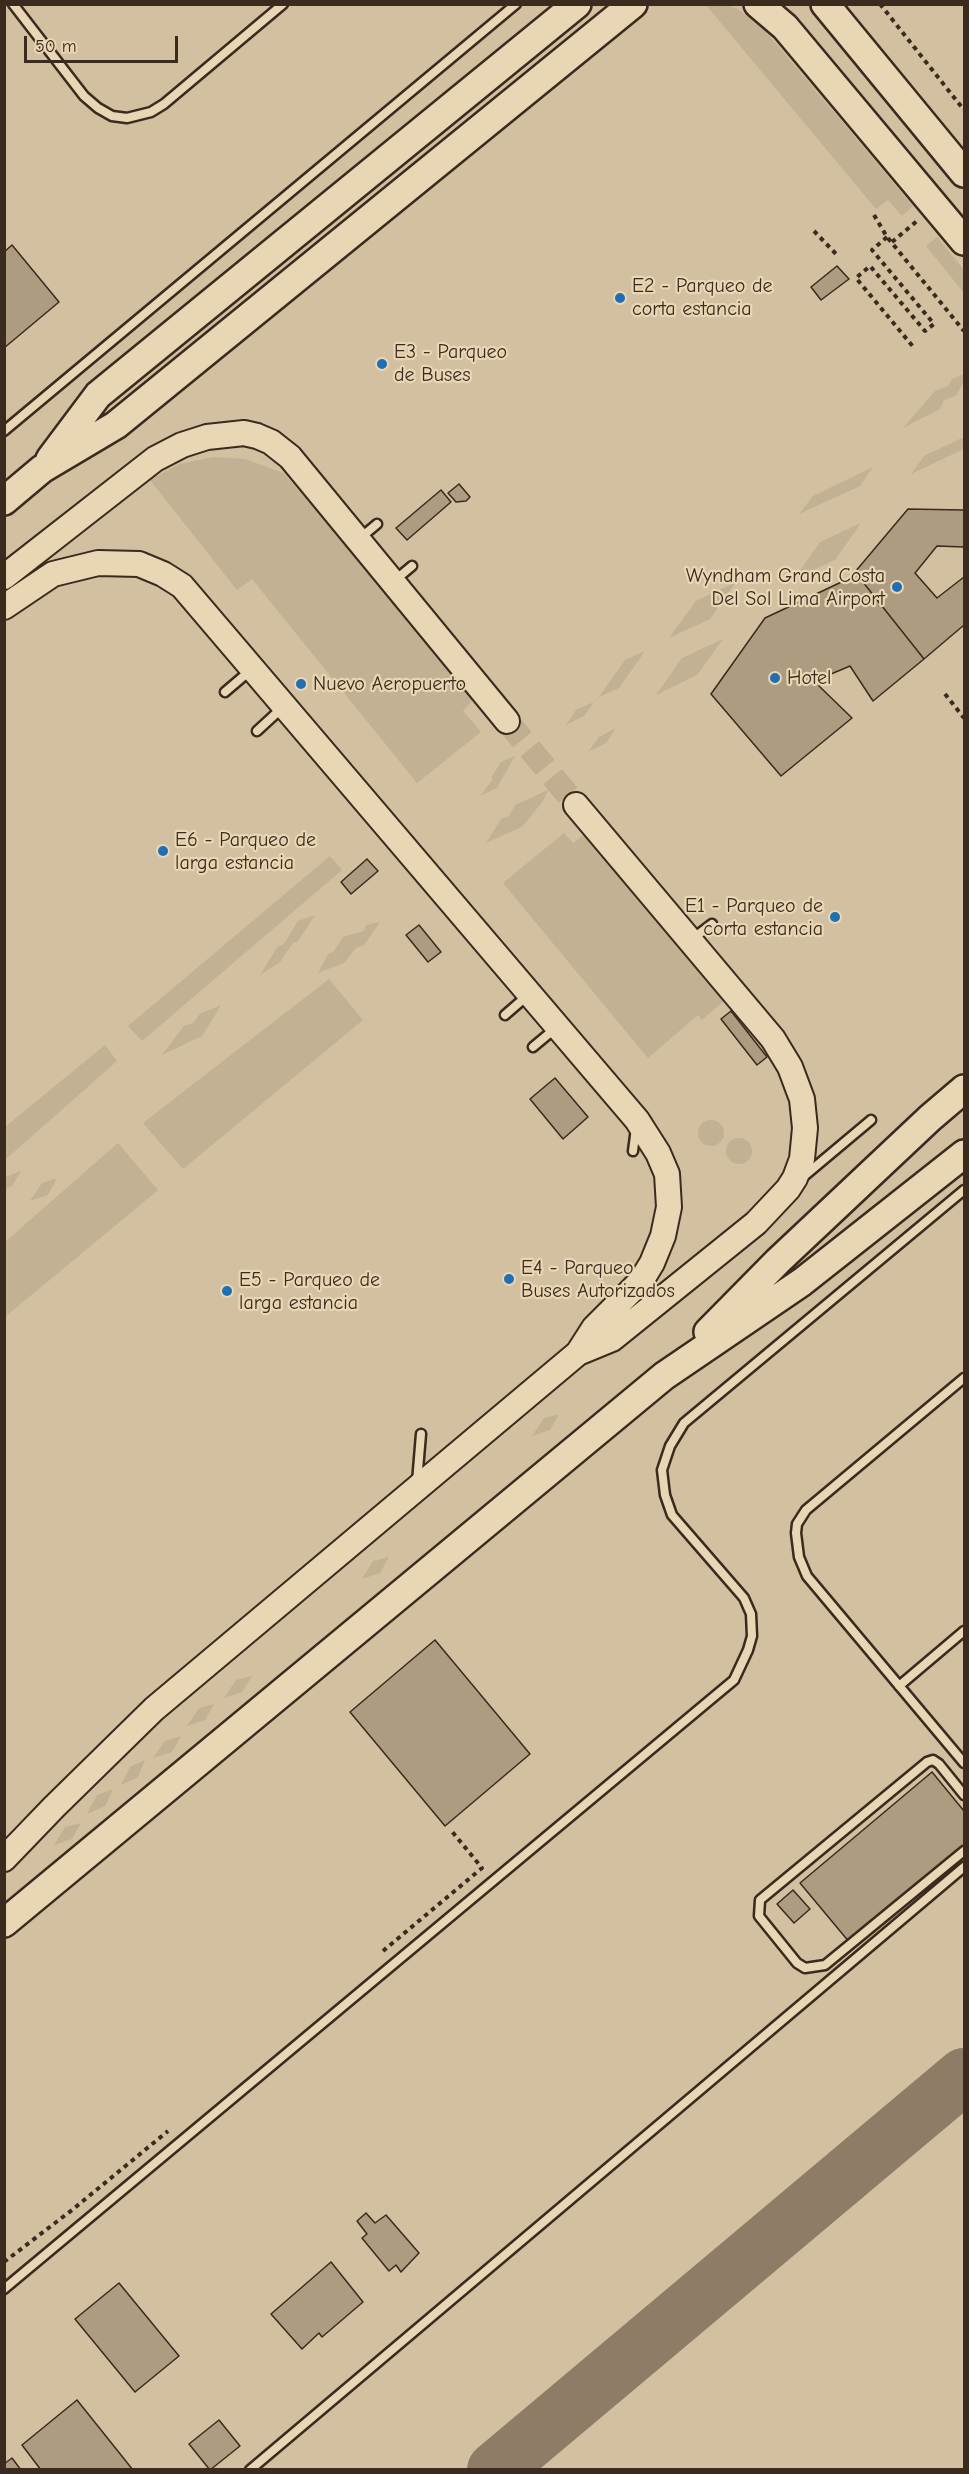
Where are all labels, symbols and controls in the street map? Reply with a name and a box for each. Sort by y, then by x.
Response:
scale bar [27,24,182,62]
text: 50 m [35,36,77,57]
place label: E2 - Parqueo de corta estancia [632,274,773,321]
marker: E2 - Parqueo de corta estancia [613,291,627,305]
place label: E3 - Parqueo de Buses [394,340,507,387]
marker: E3 - Parqueo de Buses [375,357,389,371]
place label: Wyndham Grand Costa Del Sol Lima Airport [686,564,885,611]
marker: Wyndham Grand Costa Del Sol Lima Airport [890,580,904,594]
place label: Hotel [787,666,831,690]
marker: Hotel [768,671,782,685]
place label: Nuevo Aeropuerto [313,672,466,696]
marker: Nuevo Aeropuerto [294,677,308,691]
place label: E6 - Parqueo de larga estancia [175,828,316,875]
marker: E6 - Parqueo de larga estancia [156,844,170,858]
place label: E1 - Parqueo de corta estancia [685,894,823,941]
marker: E1 - Parqueo de corta estancia [828,910,842,924]
place label: E4 - Parqueo Buses Autorizados [521,1256,675,1303]
place label: E5 - Parqueo de larga estancia [239,1268,380,1315]
marker: E4 - Parqueo Buses Autorizados [502,1272,516,1286]
marker: E5 - Parqueo de larga estancia [220,1284,234,1298]

